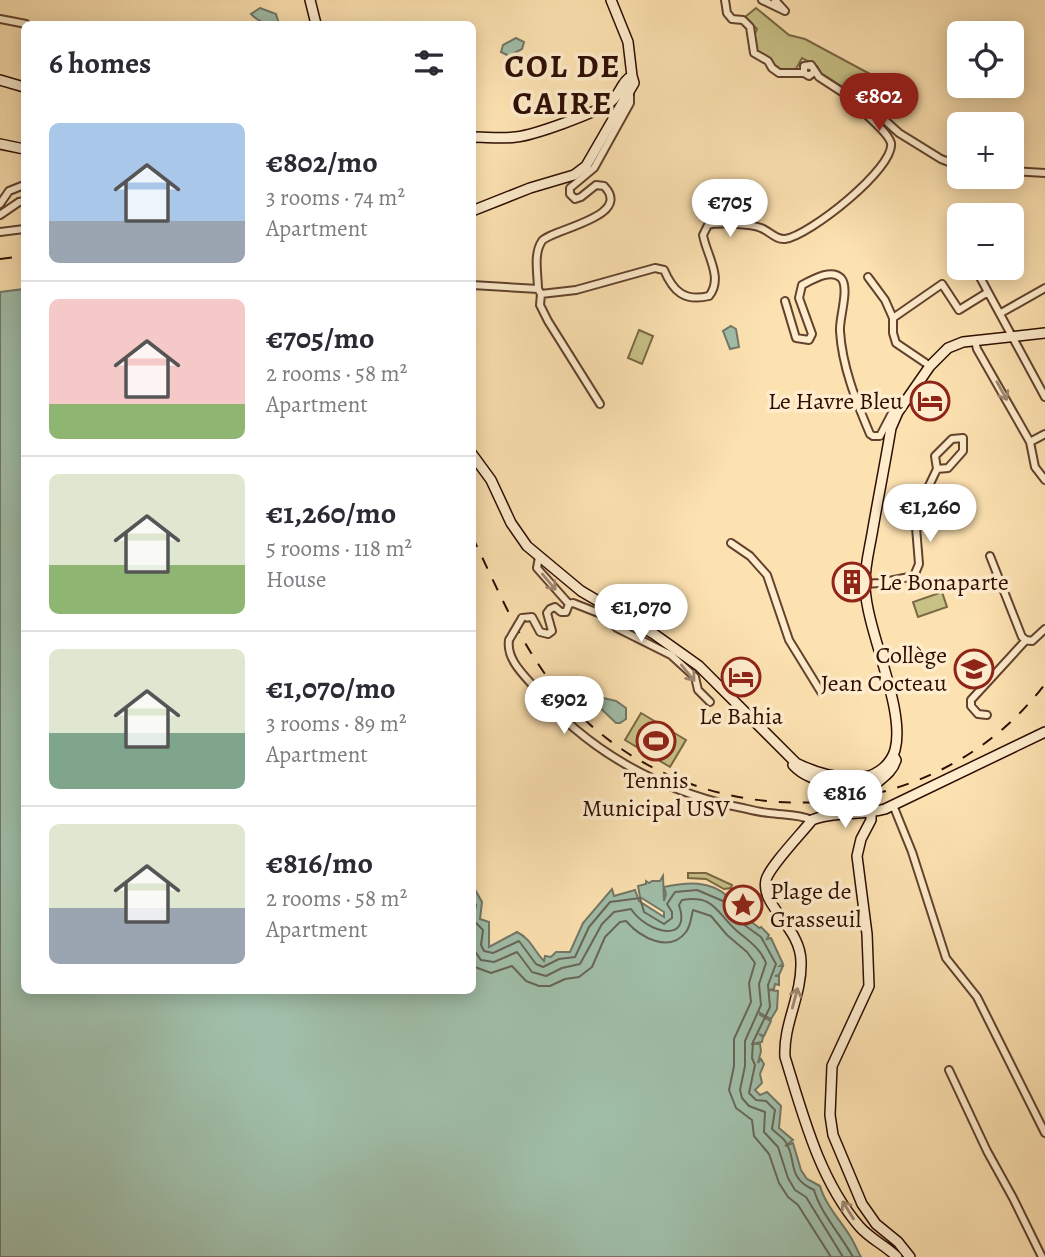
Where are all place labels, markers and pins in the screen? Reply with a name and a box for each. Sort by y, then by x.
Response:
pin: €802 [838,74,920,133]
pin: €705 [689,180,771,239]
hotel icon: Le Havre Bleu [909,380,951,422]
place label: Le Havre Bleu [768,385,903,417]
pin: €1,260 [873,484,987,544]
building icon: Le Bonaparte [831,561,873,603]
place label: Le Bonaparte [879,566,1009,598]
pin: €1,070 [584,584,698,644]
place label: Collège Jean Cocteau [821,639,947,699]
school or university icon: Collège Jean Cocteau [953,648,995,690]
hotel icon: Le Bahia [720,656,762,698]
pin: €902 [523,676,605,736]
place label: Le Bahia [699,700,784,732]
sports icon: Tennis Municipal USV [635,720,677,762]
place label: Tennis Municipal USV [582,764,730,824]
pin: €816 [804,770,886,830]
place label: Plage de Grasseuil [770,875,861,935]
place icon: Plage de Grasseuil [722,884,764,926]

